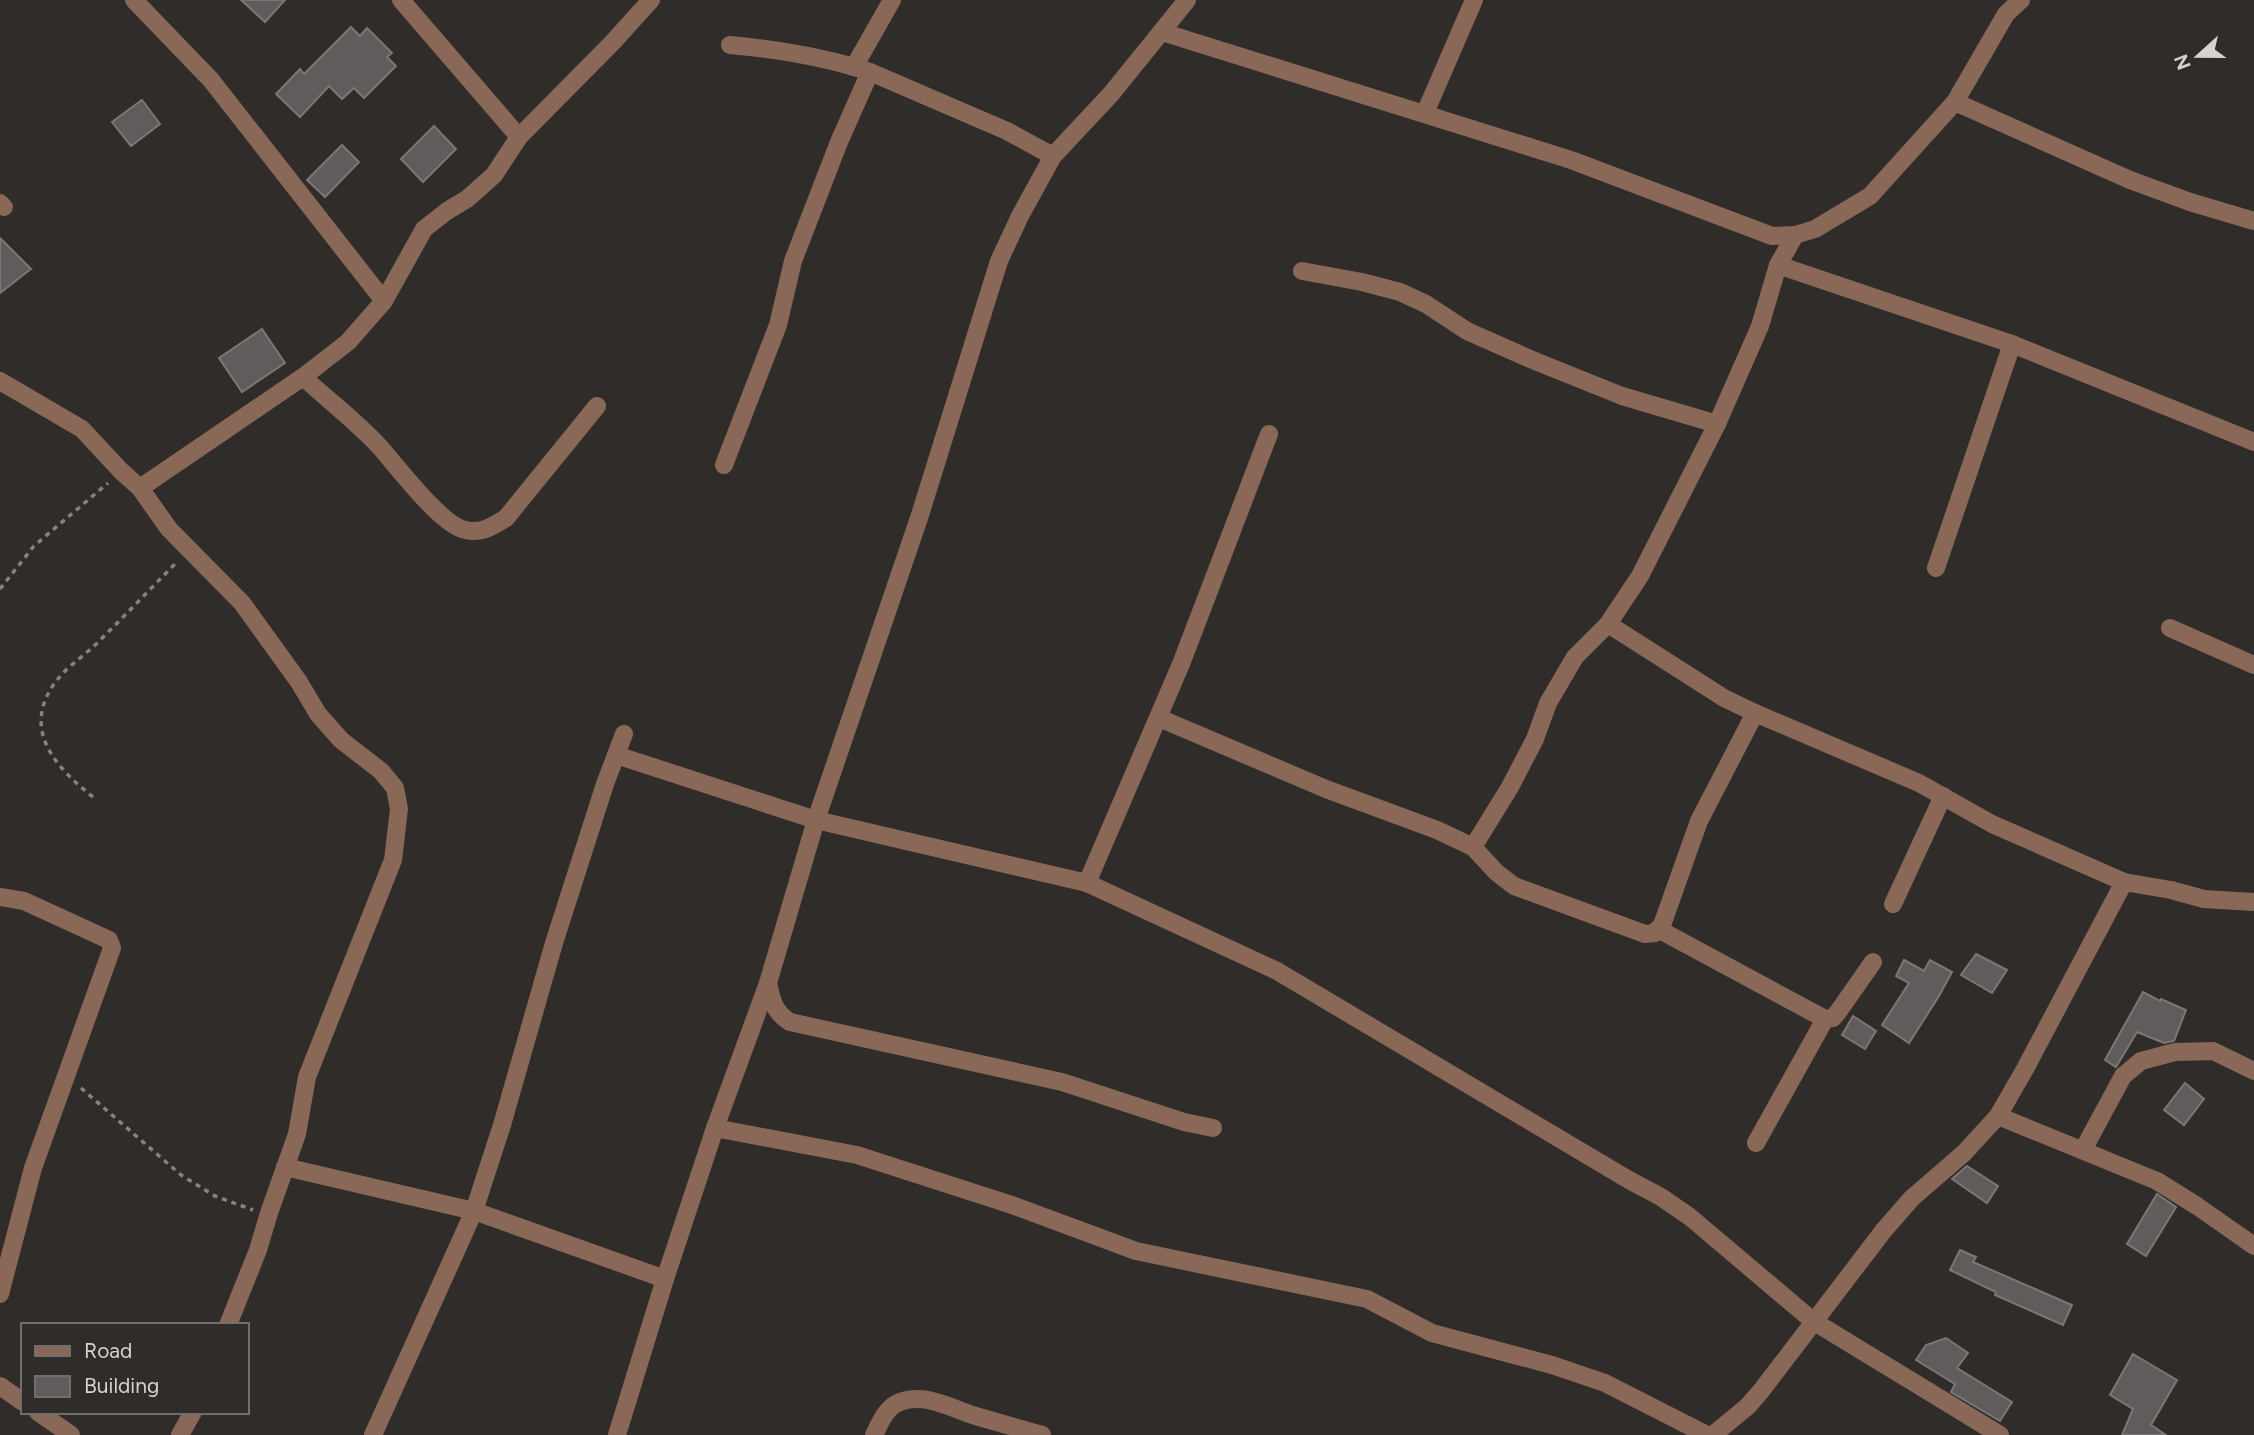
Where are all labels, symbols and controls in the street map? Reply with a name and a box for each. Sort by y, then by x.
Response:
north arrow [2163,21,2233,91]
text: N [2169,51,2196,73]
legend [21,1323,248,1414]
text: Road [84,1338,132,1363]
text: Building [84,1373,159,1398]

